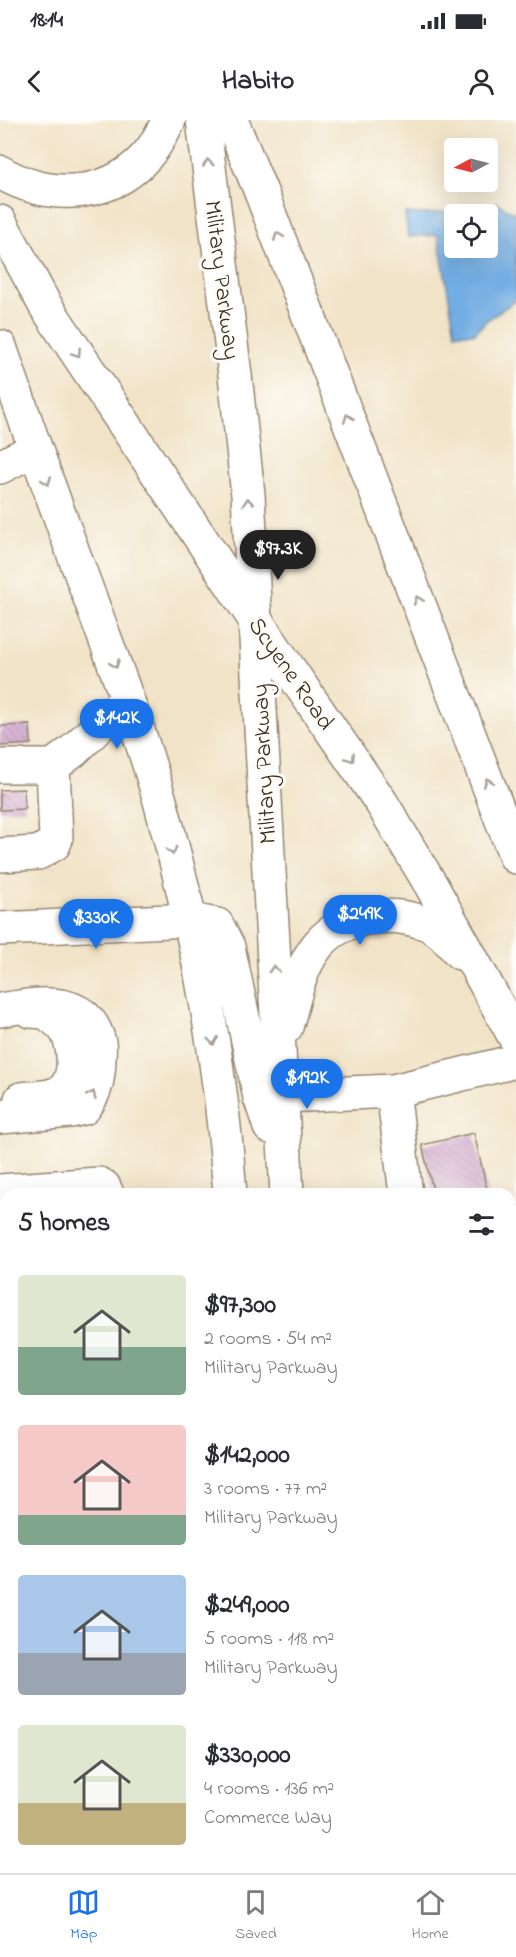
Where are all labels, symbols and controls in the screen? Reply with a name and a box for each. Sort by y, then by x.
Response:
text: 18:14 [30,5,63,37]
text: Habito [222,62,294,101]
icon: back [18,65,51,98]
icon: person [465,65,498,98]
north arrow [444,138,498,192]
map controls [444,138,498,258]
one-way arrow [202,158,215,167]
street label: Military Parkway [192,199,248,362]
button: locate [444,204,498,258]
one-way arrow [273,231,285,242]
one-way arrow [70,346,81,357]
one-way arrow [343,413,355,424]
one-way arrow [40,475,52,486]
one-way arrow [242,498,255,507]
pin: $97.3K [229,530,327,581]
text: $97.3K [254,535,302,564]
one-way arrow [413,595,425,606]
street label: Scyene Road [237,611,342,739]
one-way arrow [107,659,120,669]
street label: Military Parkway [244,683,288,845]
pin: $142K [75,699,159,750]
text: $142K [94,704,140,733]
one-way arrow [344,751,355,762]
one-way arrow [482,777,495,788]
one-way arrow [165,845,178,855]
pin: $249K [318,895,402,946]
pin: $330K [54,899,138,950]
text: $249K [337,900,383,929]
text: $330K [73,904,119,933]
one-way arrow [268,965,281,974]
one-way arrow [206,1037,218,1046]
pin: $192K [265,1059,349,1110]
text: $192K [285,1064,329,1093]
one-way arrow [84,1090,96,1101]
text: 5 homes [18,1205,110,1243]
icon: filters [465,1208,498,1241]
text: $97,300 [204,1287,276,1325]
icon: home [66,1299,138,1371]
text: 2 rooms · 54 m² [204,1325,332,1354]
text: Military Parkway [204,1354,338,1383]
text: $142,000 [204,1437,290,1475]
icon: home [66,1449,138,1521]
text: 3 rooms · 77 m² [204,1475,327,1504]
text: Military Parkway [204,1504,338,1533]
text: $249,000 [204,1587,289,1625]
icon: home [66,1599,138,1671]
text: 5 rooms · 118 m² [204,1625,334,1654]
text: Military Parkway [204,1654,338,1683]
text: $330,000 [204,1737,291,1775]
icon: home [66,1749,138,1821]
text: 4 rooms · 136 m² [204,1775,334,1804]
text: Commerce Way [204,1804,332,1833]
tab: Map [67,1886,100,1946]
tab: Saved [235,1886,277,1946]
tab: Home [411,1886,449,1946]

